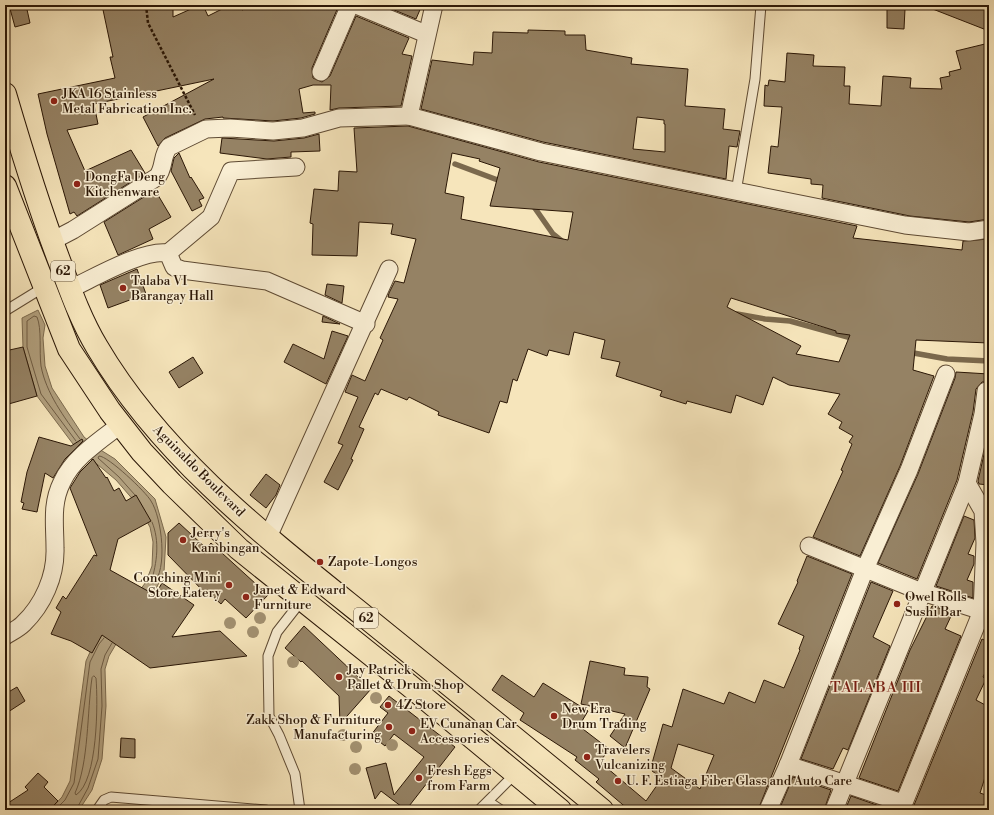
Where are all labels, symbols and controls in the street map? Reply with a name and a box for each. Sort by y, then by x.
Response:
place label: JKA 16 Stainless Metal Fabrication Inc. [61,86,192,117]
marker: JKA 16 Stainless Metal Fabrication Inc. [49,96,59,106]
place label: DongFa Deng Kitchenware [85,169,165,200]
marker: DongFa Deng Kitchenware [72,179,82,189]
road number: 62 [51,261,75,281]
place label: Talaba VI Barangay Hall [130,273,214,304]
marker: Talaba VI Barangay Hall [118,283,128,293]
street label: Aguinaldo Boulevard [149,421,249,521]
place label: Jerry's Kambingan [190,525,260,556]
marker: Jerry's Kambingan [178,535,188,545]
place label: Zapote-Longos [328,554,418,570]
marker: Zapote-Longos [315,557,325,567]
place label: Conching Mini Store Eatery [134,570,222,601]
marker: Conching Mini Store Eatery [224,580,234,590]
place label: Janet & Edward Furniture [253,582,346,613]
place label: Owel Rolls Sushi Bar [905,589,967,620]
marker: Janet & Edward Furniture [241,592,251,602]
marker: Owel Rolls Sushi Bar [892,599,902,609]
road number: 62 [354,608,378,628]
place label: Jay Patrick Pallet & Drum Shop [346,662,464,693]
marker: Jay Patrick Pallet & Drum Shop [334,672,344,682]
district label: TALABA III [830,678,922,697]
place label: 4Z Store [396,697,447,713]
marker: 4Z Store [383,700,393,710]
place label: New Era Drum Trading [562,701,647,732]
marker: New Era Drum Trading [549,711,559,721]
place label: Zakk Shop & Furniture Manufacturing [246,712,381,743]
place label: EV Cunanan Car Accessories [419,716,517,747]
marker: Zakk Shop & Furniture Manufacturing [384,722,394,732]
marker: EV Cunanan Car Accessories [407,726,417,736]
place label: Travelers Vulcanizing [594,742,665,773]
marker: Travelers Vulcanizing [582,752,592,762]
place label: Fresh Eggs from Farm [427,763,492,794]
marker: Fresh Eggs from Farm [414,773,424,783]
place label: U. F. Estiaga Fiber Glass and Auto Care [626,773,853,789]
marker: U. F. Estiaga Fiber Glass and Auto Care [613,776,623,786]

